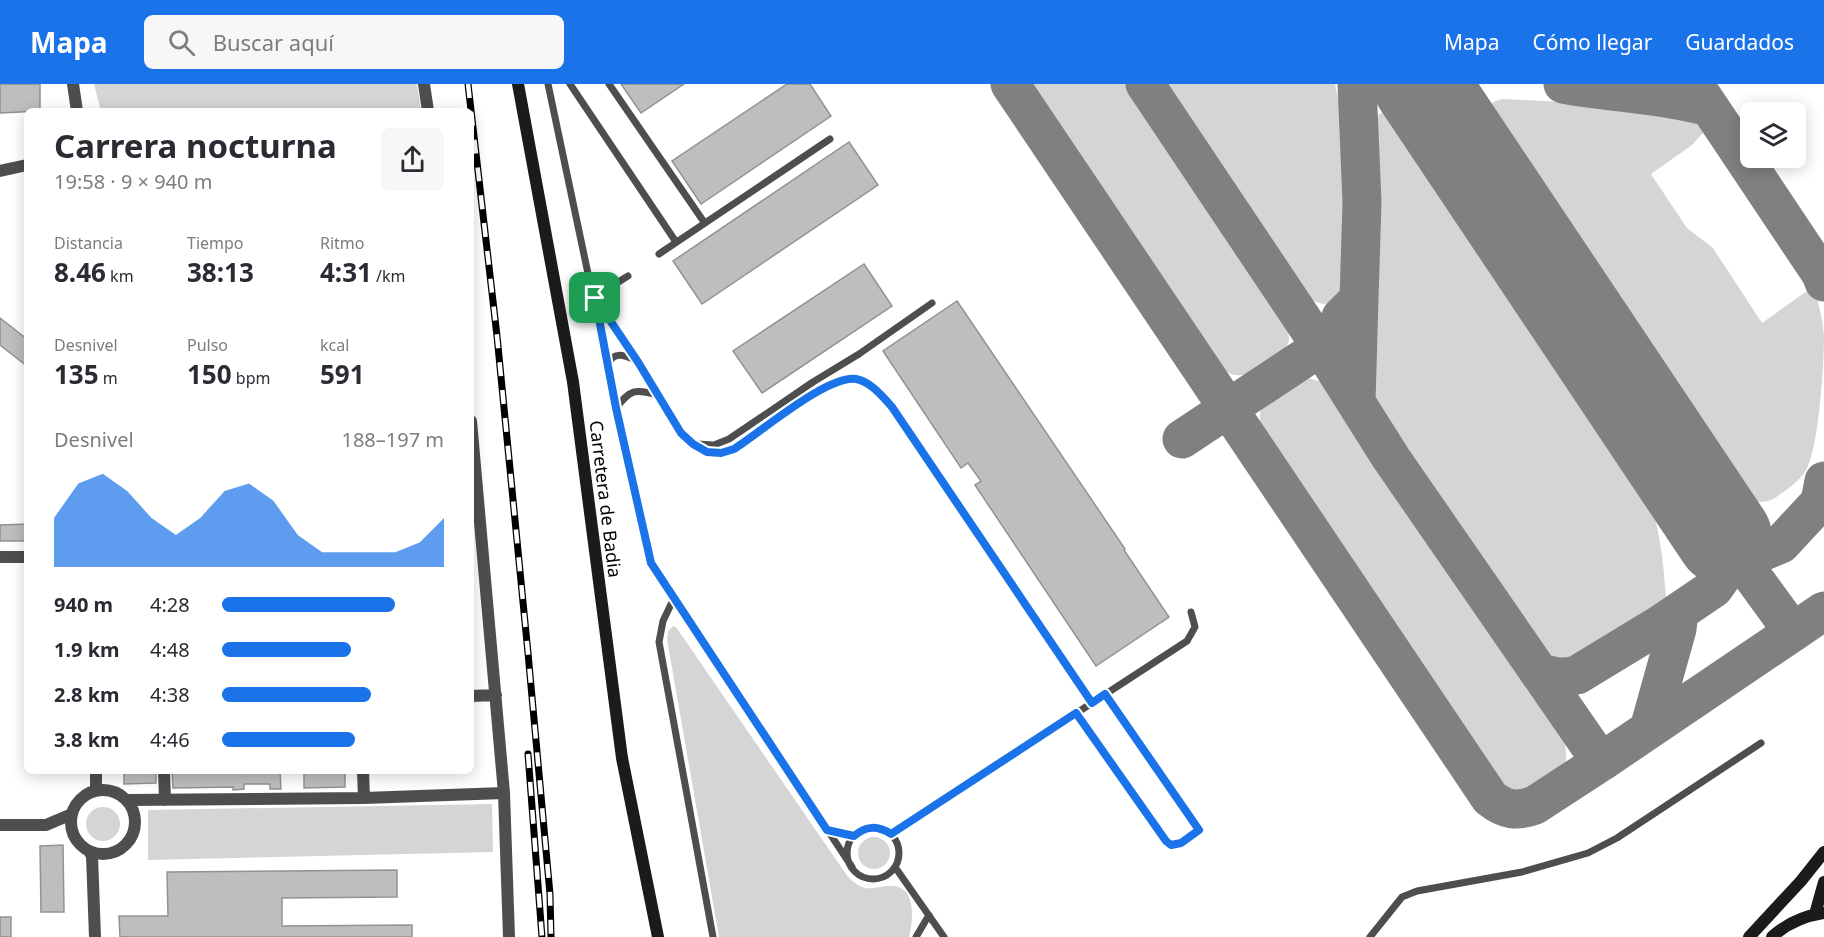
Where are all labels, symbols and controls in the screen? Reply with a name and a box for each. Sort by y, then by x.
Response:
search box [144,15,564,69]
text: Mapa [30,23,108,61]
icon: search [165,26,198,59]
text: Buscar aquí [213,27,334,57]
text: Mapa [1444,28,1499,56]
text: Cómo llegar [1532,28,1652,56]
text: Guardados [1685,28,1794,56]
map controls [1740,102,1806,168]
button: layers [1740,102,1806,168]
text: Carrera nocturna [54,123,337,168]
button: share [381,128,444,191]
text: 19:58 · 9 × 940 m [54,168,212,195]
text: Distancia [54,232,123,254]
text: Tiempo [187,232,244,254]
text: Ritmo [320,232,365,254]
text: 8.46 [54,254,106,290]
text: 38:13 [187,254,254,290]
text: 4:31 [320,254,372,290]
text: km [106,265,134,287]
text: /km [372,265,406,287]
pin [569,272,620,323]
icon: arrive [578,281,611,314]
text: Desnivel [54,334,118,356]
text: Pulso [187,334,228,356]
text: kcal [320,334,349,356]
text: 135 [54,356,99,392]
text: 150 [187,356,232,392]
text: 591 [320,356,365,392]
text: m [99,367,118,389]
text: bpm [232,367,270,389]
street label: Carretera de Badia [584,419,628,579]
text: Desnivel [54,426,134,453]
text: 188–197 m [341,426,444,453]
text: 940 m [54,591,113,618]
text: 4:28 [150,591,190,618]
text: 1.9 km [54,636,120,663]
text: 4:48 [150,636,190,663]
text: 2.8 km [54,681,120,708]
text: 4:38 [150,681,190,708]
text: 3.8 km [54,726,120,753]
text: 4:46 [150,726,190,753]

